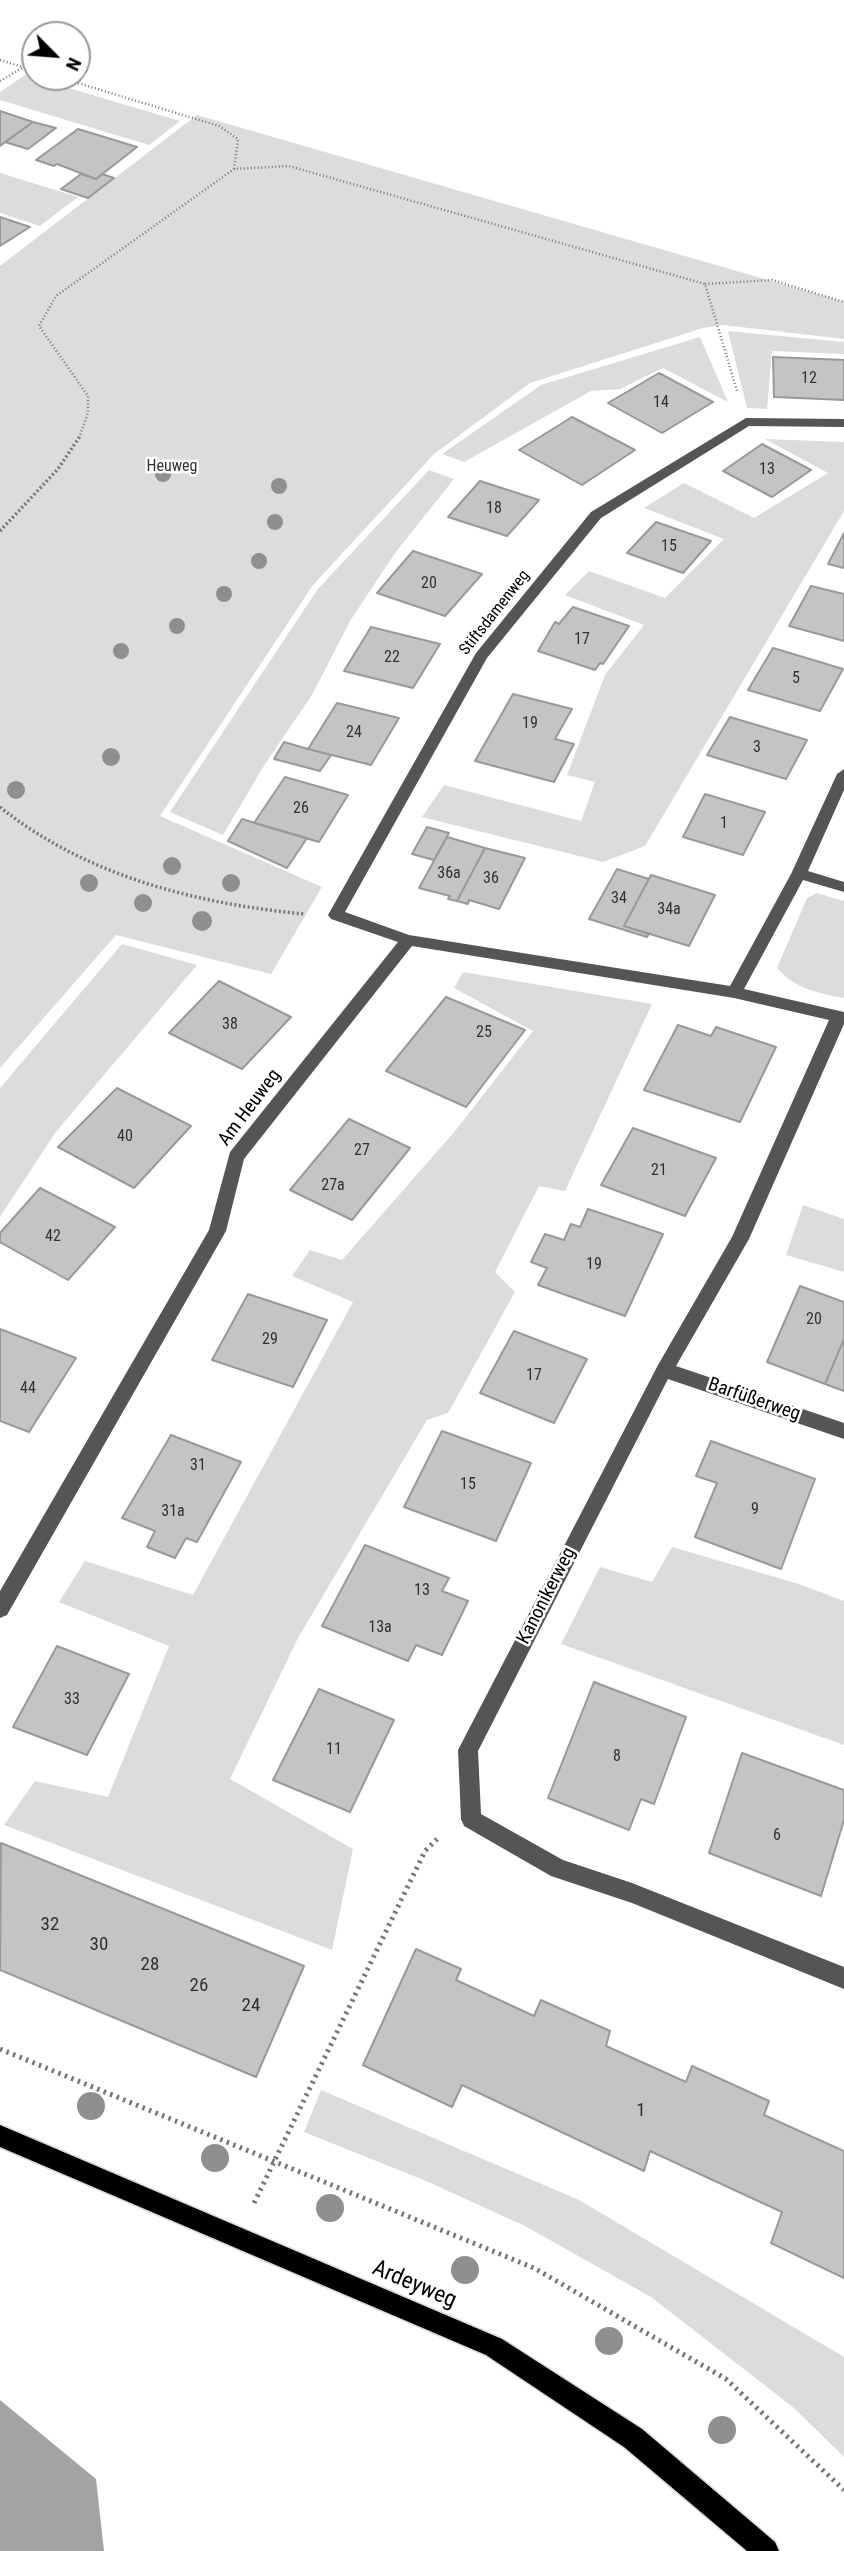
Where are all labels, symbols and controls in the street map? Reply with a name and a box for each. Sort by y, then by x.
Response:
north arrow [21,21,91,91]
text: N [61,54,87,74]
house number: 12 [801,369,817,389]
house number: 14 [653,393,669,413]
park label: Heuweg [147,457,197,477]
house number: 13 [759,460,775,480]
house number: 18 [486,499,502,519]
house number: 15 [661,537,677,557]
street label: Stiftsdamenweg [456,567,534,659]
house number: 20 [421,574,437,594]
house number: 17 [574,630,590,650]
house number: 22 [384,648,400,668]
house number: 5 [792,669,800,689]
house number: 19 [522,714,538,734]
house number: 24 [346,723,362,743]
house number: 3 [753,738,761,758]
house number: 26 [293,799,309,819]
house number: 1 [720,814,728,834]
house number: 36a [437,864,461,884]
house number: 36 [483,869,499,889]
house number: 34 [611,889,627,909]
house number: 34a [657,900,681,920]
house number: 38 [222,1015,238,1035]
house number: 25 [476,1023,492,1043]
street label: Am Heuweg [214,1065,286,1151]
house number: 40 [117,1127,133,1147]
house number: 27 [354,1141,370,1161]
house number: 21 [651,1161,667,1181]
house number: 27a [321,1176,345,1196]
house number: 42 [45,1227,61,1247]
house number: 19 [586,1255,602,1275]
house number: 20 [806,1310,822,1330]
house number: 29 [262,1330,278,1350]
house number: 17 [526,1366,542,1386]
street label: Barfüßerweg [705,1374,803,1426]
house number: 44 [20,1379,36,1399]
house number: 31 [190,1456,206,1476]
house number: 15 [460,1475,476,1495]
house number: 9 [751,1500,759,1520]
house number: 31a [161,1502,185,1522]
street label: Kanonikerweg [513,1544,581,1648]
house number: 13 [414,1581,430,1601]
house number: 13a [368,1618,392,1638]
house number: 33 [64,1690,80,1710]
house number: 11 [326,1740,342,1760]
house number: 8 [613,1747,621,1767]
house number: 6 [773,1826,781,1846]
house number: 32 [41,1914,59,1936]
house number: 30 [90,1934,108,1956]
house number: 28 [141,1954,159,1976]
house number: 26 [190,1975,208,1997]
house number: 24 [242,1995,260,2017]
house number: 1 [636,2100,646,2122]
street label: Ardeyweg [368,2255,460,2315]

